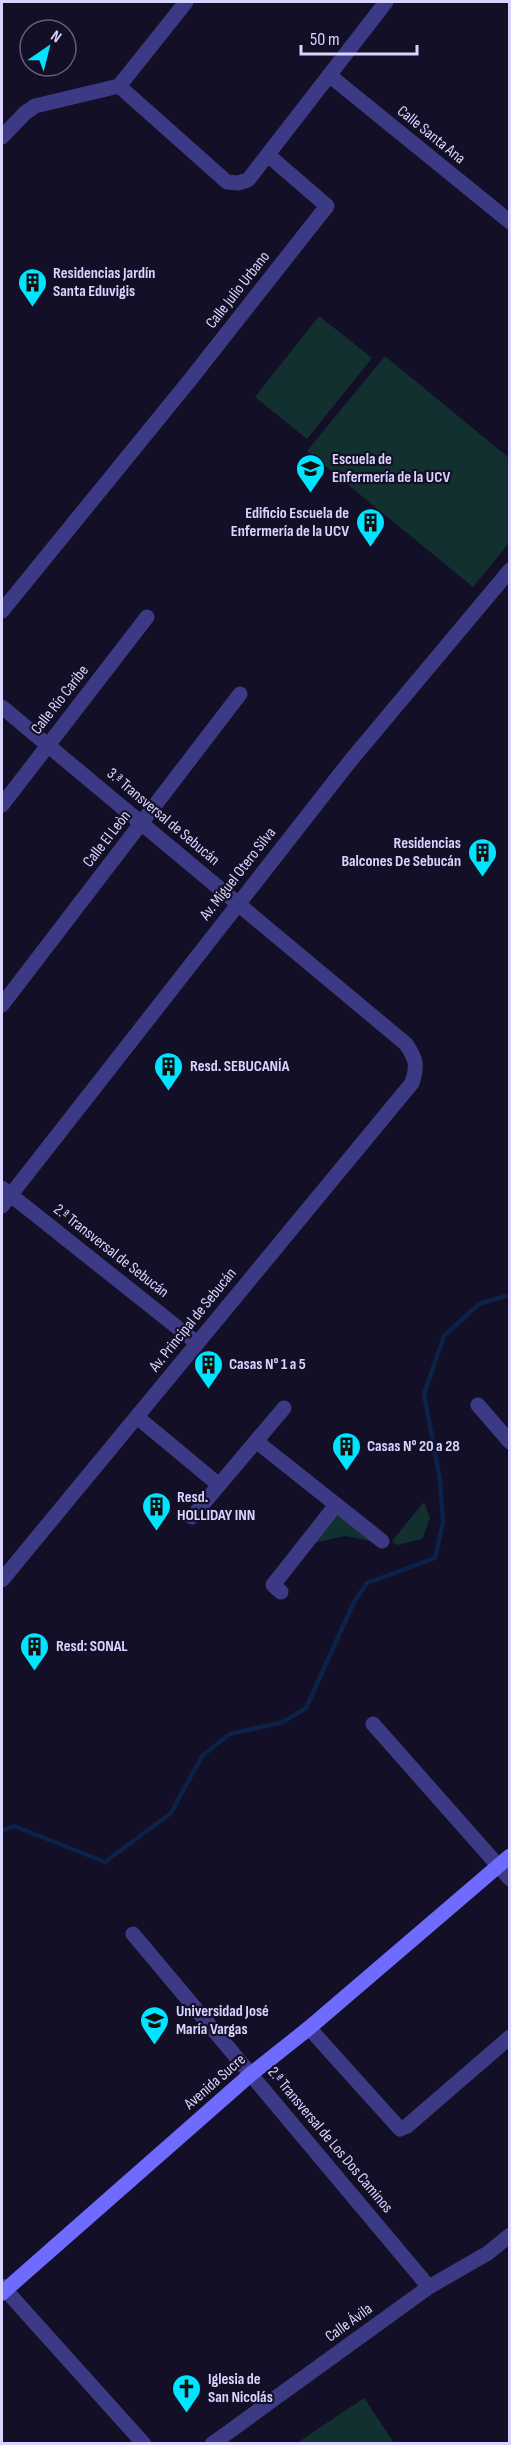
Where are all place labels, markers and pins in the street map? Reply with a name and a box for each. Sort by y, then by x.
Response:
place label: Residencias Jardín Santa Eduvigis [53,264,155,301]
building icon: Residencias Jardín Santa Eduvigis [16,266,48,308]
place label: Escuela de Enfermería de la UCV [332,450,450,487]
school or university icon: Escuela de Enfermería de la UCV [295,452,327,494]
place label: Edificio Escuela de Enfermería de la UCV [231,504,349,541]
building icon: Edificio Escuela de Enfermería de la UCV [354,506,386,548]
place label: Residencias Balcones De Sebucán [341,834,461,871]
building icon: Residencias Balcones De Sebucán [466,836,498,878]
building icon: Resd. SEBUCANÍA [153,1050,185,1092]
place label: Resd. SEBUCANÍA [190,1057,290,1076]
building icon: Casas N° 1 a 5 [192,1348,224,1390]
place label: Casas N° 1 a 5 [229,1355,306,1374]
building icon: Casas N° 20 a 28 [330,1430,362,1472]
place label: Casas N° 20 a 28 [367,1437,460,1456]
place label: Resd. HOLLIDAY INN [177,1488,255,1525]
building icon: Resd. HOLLIDAY INN [140,1490,172,1532]
building icon: Resd: SONAL [19,1630,51,1672]
place label: Resd: SONAL [56,1637,128,1656]
place label: Universidad José María Vargas [176,2002,269,2039]
school or university icon: Universidad José María Vargas [139,2004,171,2046]
place label: Iglesia de San Nicolás [208,2370,273,2407]
church icon: Iglesia de San Nicolás [171,2372,203,2414]

